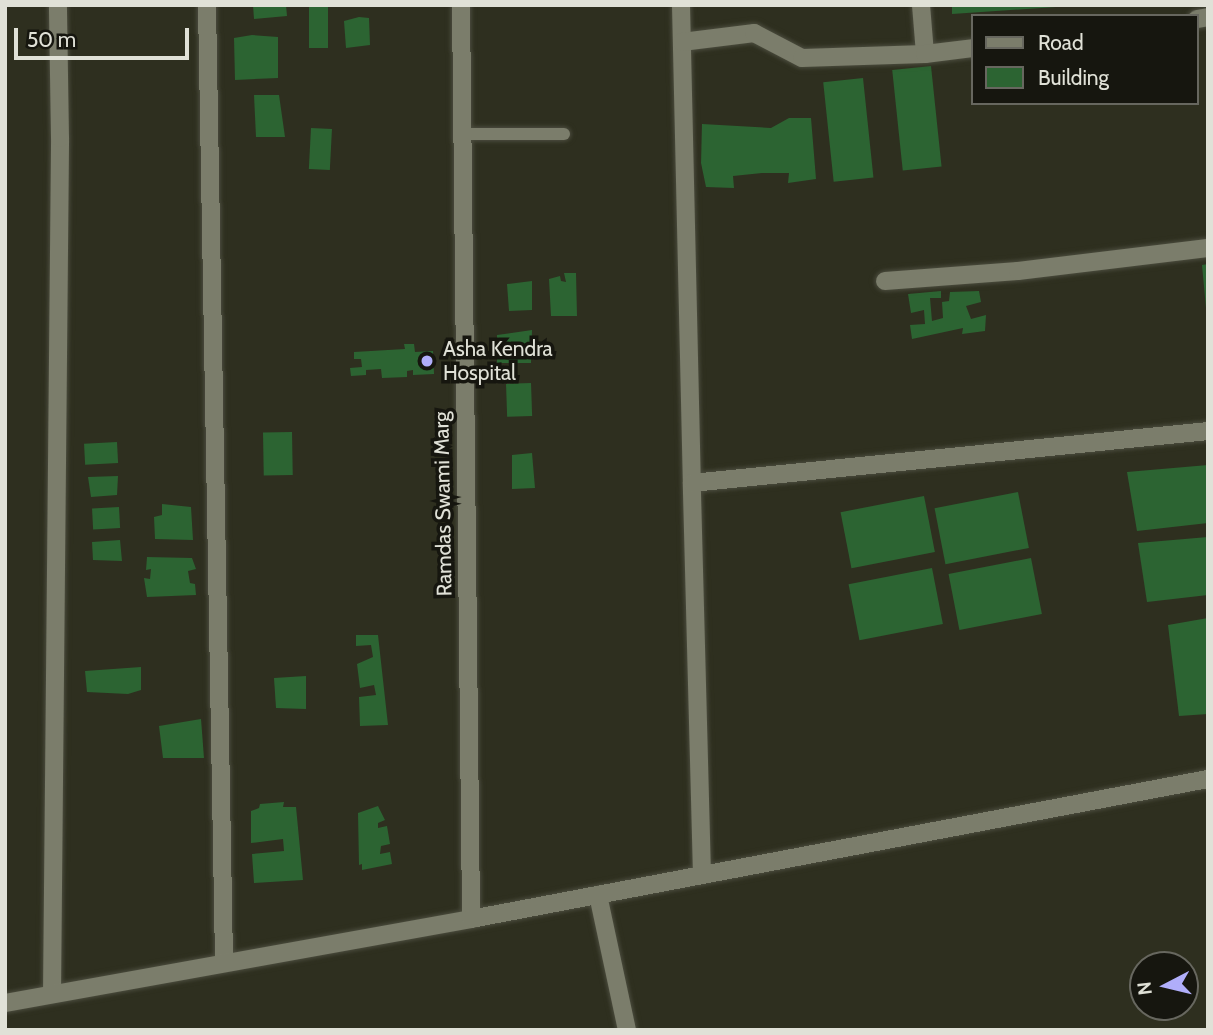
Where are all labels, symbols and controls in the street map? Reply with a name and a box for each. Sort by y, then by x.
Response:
scale bar [18,14,192,58]
legend [972,14,1199,105]
text: 50 m [27,27,76,52]
text: Road [1038,30,1084,55]
text: Building [1038,65,1109,90]
place label: Asha Kendra Hospital [443,336,553,386]
marker: Asha Kendra Hospital [417,351,437,371]
street label: Ramdas Swami Marg [429,411,457,597]
north arrow [1129,951,1199,1021]
text: N [1132,980,1157,996]

